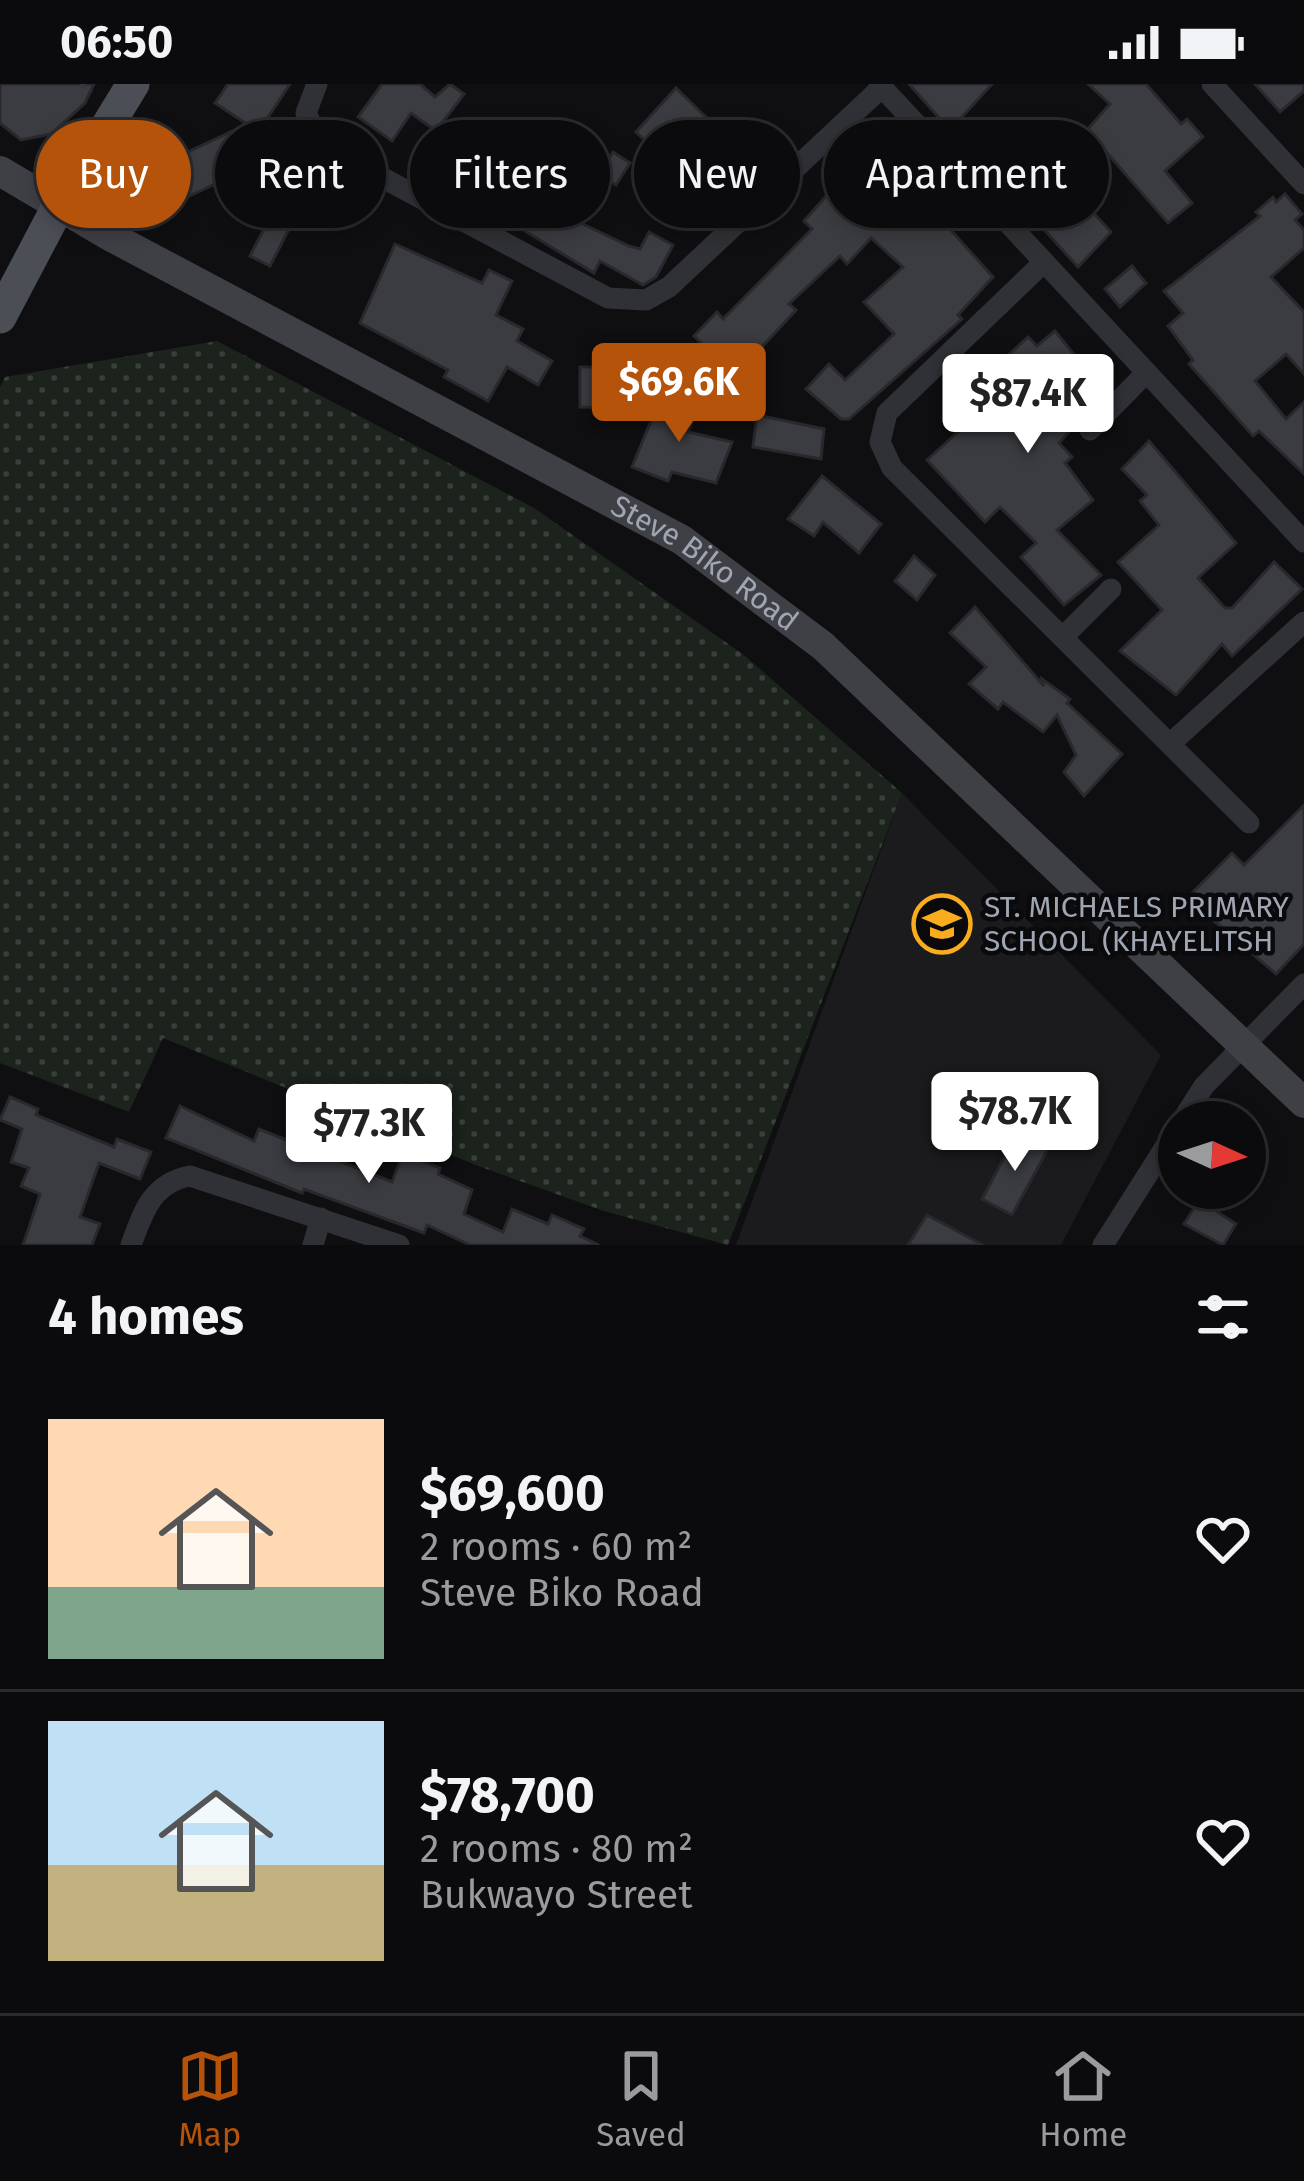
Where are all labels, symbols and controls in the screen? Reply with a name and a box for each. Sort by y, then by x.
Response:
text: 06:50 [60,15,173,69]
chip: Buy [36,120,191,228]
chip: Rent [215,120,386,228]
chip: Filters [410,120,610,228]
chip: New [634,120,800,228]
chip: Apartment [824,120,1109,228]
pin: $69.6K [581,343,777,445]
pin: $87.4K [930,354,1126,456]
text: $69.6K [619,359,739,405]
text: $87.4K [970,370,1086,416]
street label: Steve Biko Road [605,488,805,639]
place label: ST. MICHAELS PRIMARY SCHOOL (KHAYELITSH [984,889,1289,959]
school or university icon: ST. MICHAELS PRIMARY SCHOOL (KHAYELITSH [911,893,973,955]
pin: $78.7K [917,1072,1113,1174]
pin: $77.3K [271,1084,467,1186]
text: $78.7K [958,1088,1072,1134]
text: $77.3K [313,1100,425,1146]
north arrow [1158,1101,1266,1209]
map controls [1158,1101,1266,1209]
icon: filters [1190,1284,1256,1350]
text: 4 homes [48,1286,244,1348]
text: $69,600 [420,1462,605,1524]
icon: home [144,1467,288,1611]
icon: heart [1190,1506,1256,1572]
text: 2 rooms · 60 m² [420,1524,692,1570]
text: Steve Biko Road [420,1570,704,1616]
text: $78,700 [420,1764,595,1826]
icon: home [144,1769,288,1913]
icon: heart [1190,1808,1256,1874]
text: 2 rooms · 80 m² [420,1826,693,1872]
text: Bukwayo Street [420,1872,692,1918]
tab: Map [177,2043,243,2155]
tab: Saved [596,2043,686,2155]
tab: Home [1039,2043,1127,2155]

